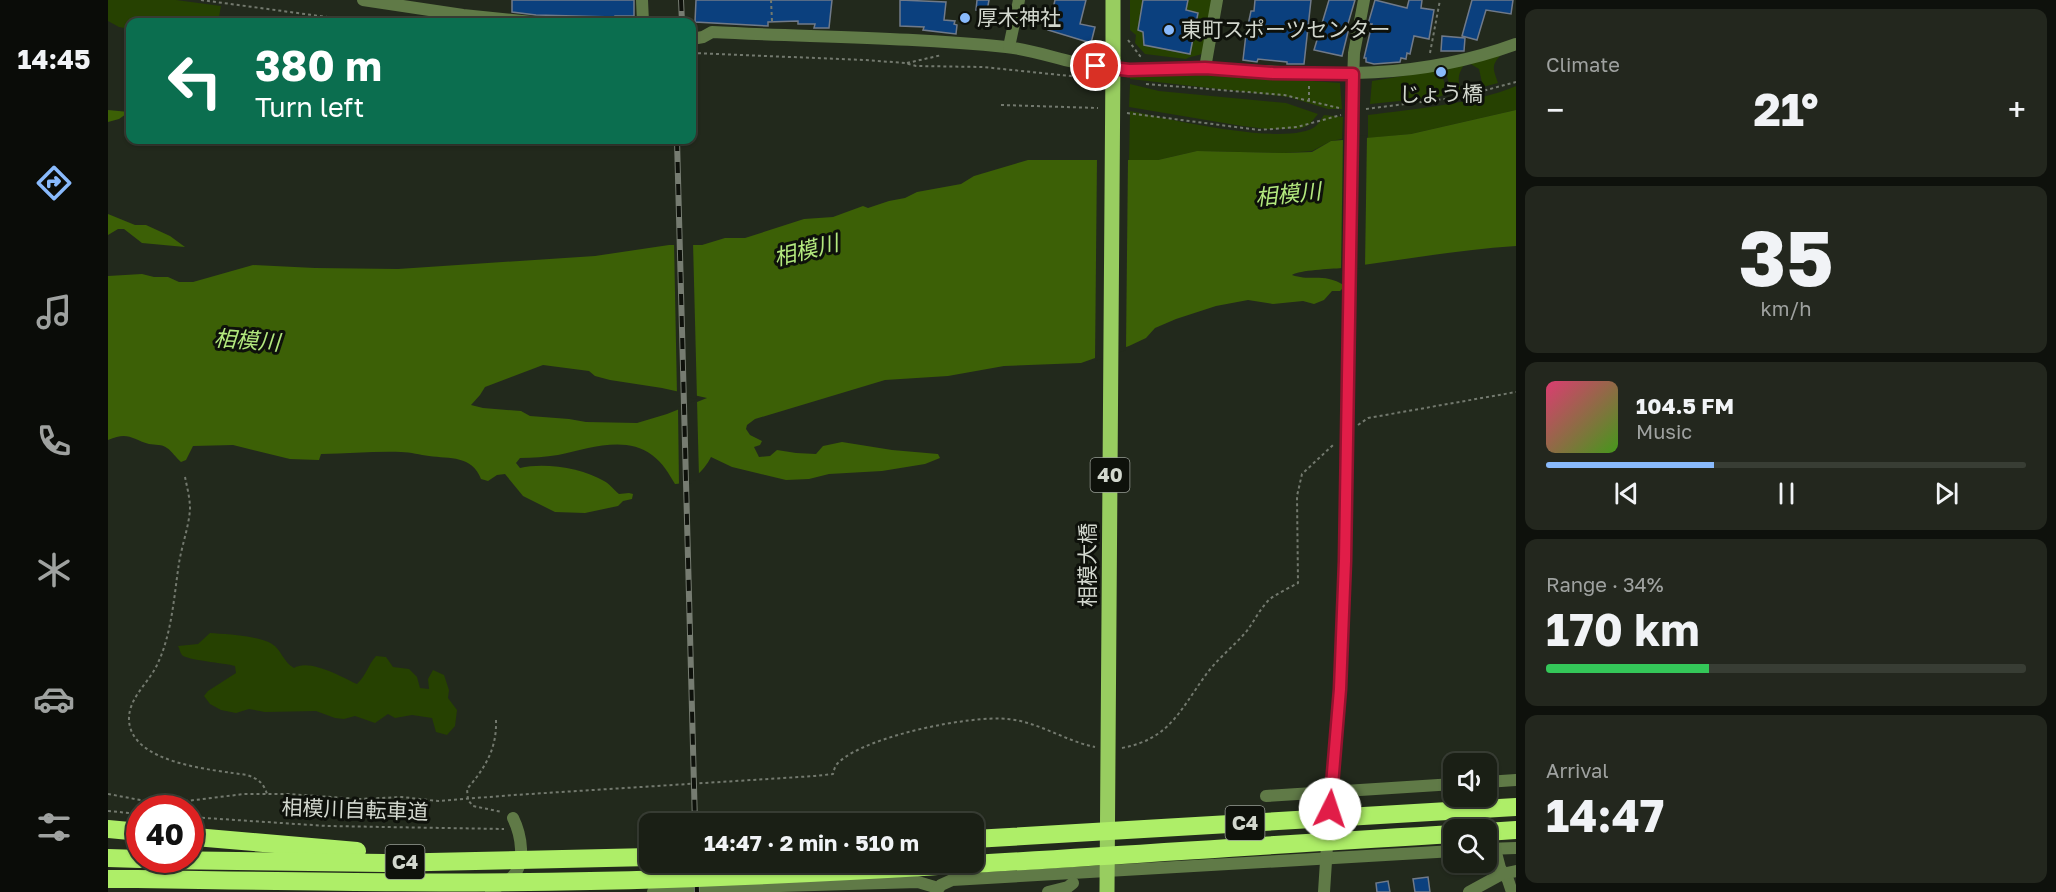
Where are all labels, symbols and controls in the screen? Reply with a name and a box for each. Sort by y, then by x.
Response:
place label: 厚木神社 [977,4,1061,30]
marker: 厚木神社 [958,11,972,25]
place label: 東町スポーツセンター [1181,16,1391,42]
marker: 東町スポーツセンター [1162,23,1176,37]
text: 380 m [255,40,382,90]
pin [1070,40,1121,91]
icon: left [156,42,234,120]
text: 14:45 [18,43,90,75]
icon: arrive [1079,49,1112,82]
text: Climate [1546,52,1620,76]
marker: じょう橋 [1434,65,1448,79]
place label: じょう橋 [1399,80,1483,106]
text: 21° [1753,82,1819,136]
text: − [1546,90,1564,129]
text: + [2008,90,2026,129]
text: Turn left [255,91,364,123]
icon: directions [33,162,75,204]
water label: 相模川 [1254,176,1324,210]
text: 35 [1738,210,1834,303]
water label: 相模川 [771,228,843,271]
icon: music [33,291,75,333]
text: km/h [1761,296,1811,320]
water label: 相模川 [213,324,283,355]
text: 104.5 FM [1636,392,1734,419]
text: Music [1636,419,1692,443]
icon: phone [33,420,75,462]
road number: 40 [1090,458,1130,492]
icon: previous [1610,477,1643,510]
icon: pause [1770,477,1803,510]
icon: next [1930,477,1963,510]
street label: 相模大橋 [1074,523,1100,607]
icon: climate [33,549,75,591]
text: Range · 34% [1546,572,1664,596]
text: 170 km [1546,602,1700,656]
icon: car [33,678,75,720]
map controls [1443,753,1497,873]
button: sound [1443,753,1497,807]
text: Arrival [1546,758,1609,782]
position arrow [1298,777,1362,841]
text: 14:47 [1546,788,1664,842]
street label: 相模川自転車道 [281,793,429,825]
speed limit sign: 40 [126,795,204,873]
icon: filters [33,806,75,848]
road number: C4 [1226,806,1264,840]
button: search [1443,819,1497,873]
text: 14:47 · 2 min · 510 m [704,829,919,856]
road number: C4 [386,845,424,879]

